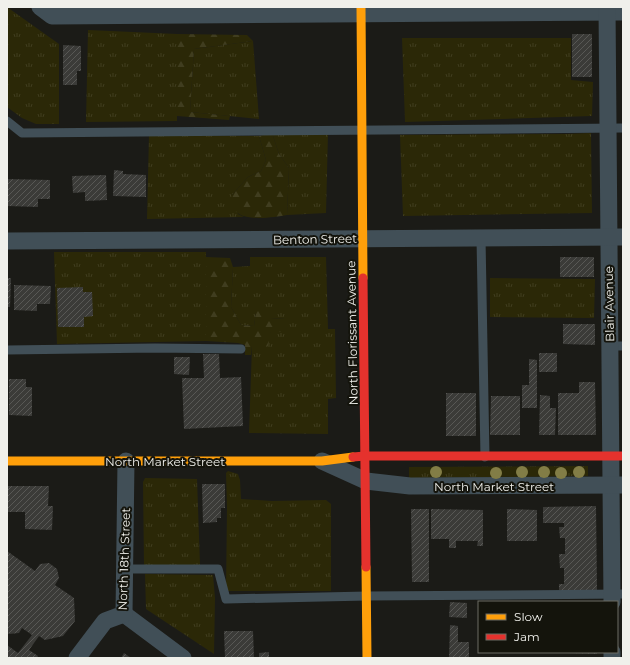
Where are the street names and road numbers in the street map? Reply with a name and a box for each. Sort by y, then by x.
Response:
street label: Benton Street [273,231,357,247]
street label: North Florissant Avenue [343,260,361,406]
street label: Blair Avenue [601,266,617,342]
street label: North Market Street [105,454,225,469]
street label: North Market Street [434,479,554,494]
street label: North 18th Street [115,507,133,611]

